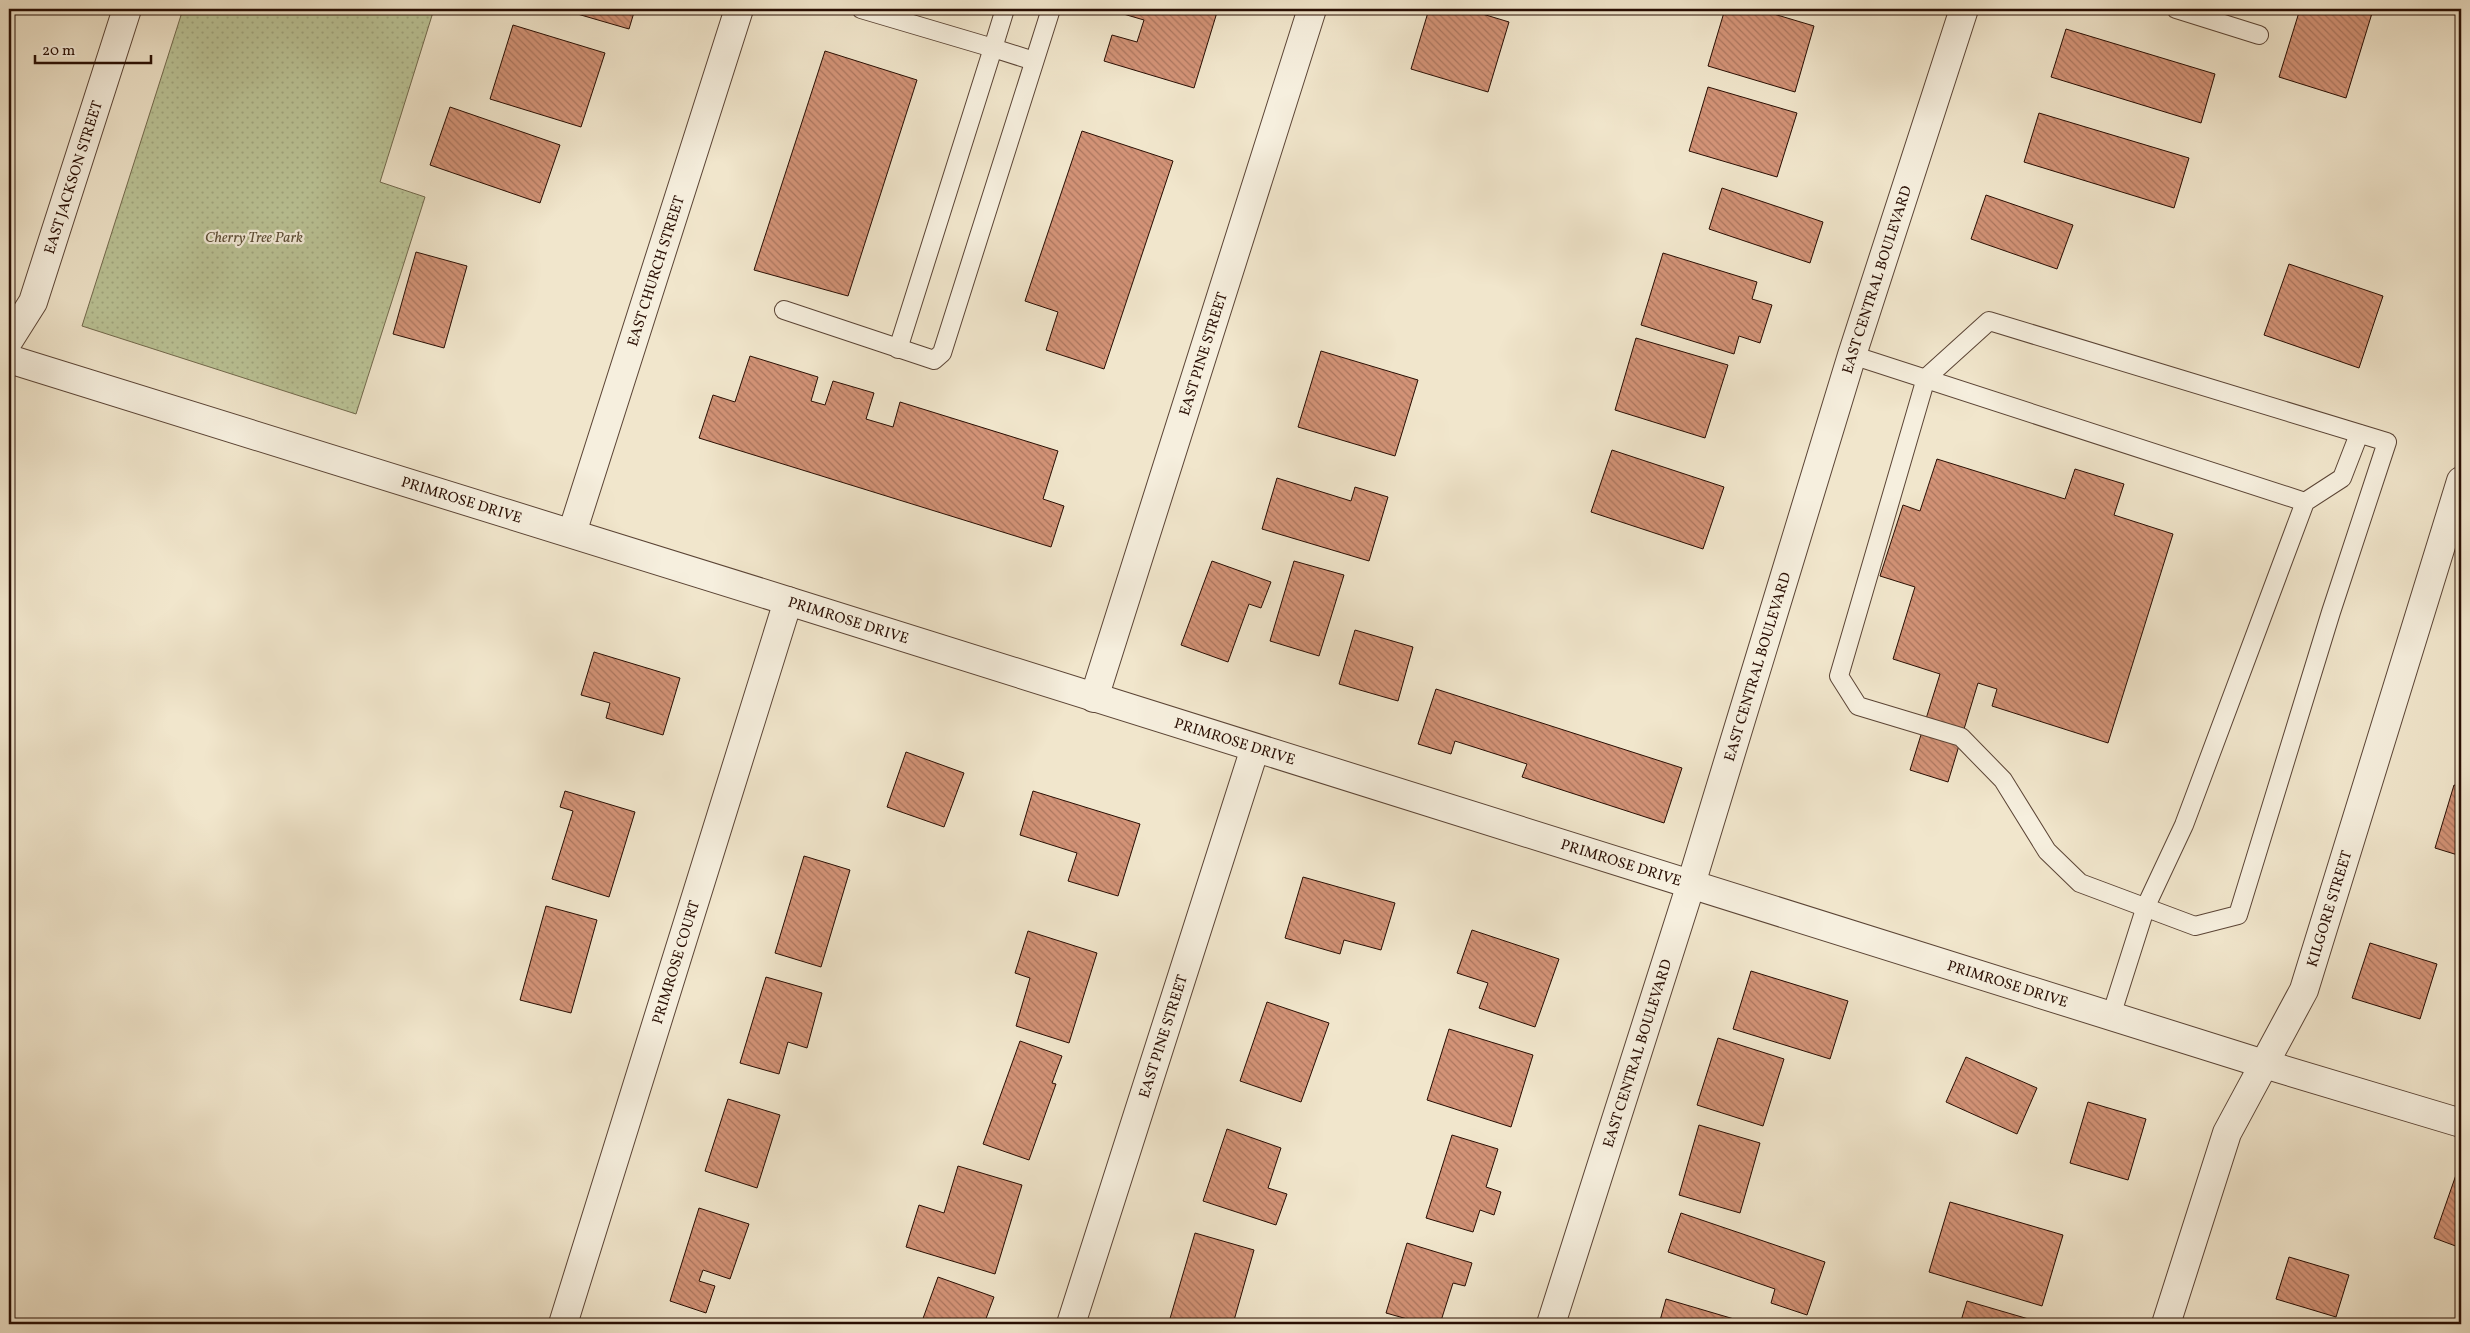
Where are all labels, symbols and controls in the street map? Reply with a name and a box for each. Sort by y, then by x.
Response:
scale bar [35,32,151,64]
text: 20 m [42,41,75,62]
street label: EAST JACKSON STREET [40,98,109,257]
street label: EAST CENTRAL BOULEVARD [1838,183,1918,377]
street label: EAST CHURCH STREET [623,193,691,349]
park label: Cherry Tree Park [205,228,303,249]
street label: EAST PINE STREET [1175,290,1234,419]
street label: PRIMROSE DRIVE [398,472,524,530]
street label: EAST CENTRAL BOULEVARD [1720,570,1797,764]
street label: PRIMROSE DRIVE [785,593,911,650]
street label: PRIMROSE DRIVE [1171,714,1297,771]
street label: PRIMROSE DRIVE [1558,835,1684,893]
street label: KILGORE STREET [2303,848,2358,970]
street label: PRIMROSE COURT [648,898,706,1027]
street label: PRIMROSE DRIVE [1944,956,2070,1014]
street label: EAST CENTRAL BOULEVARD [1599,957,1678,1151]
street label: EAST PINE STREET [1135,972,1194,1101]

